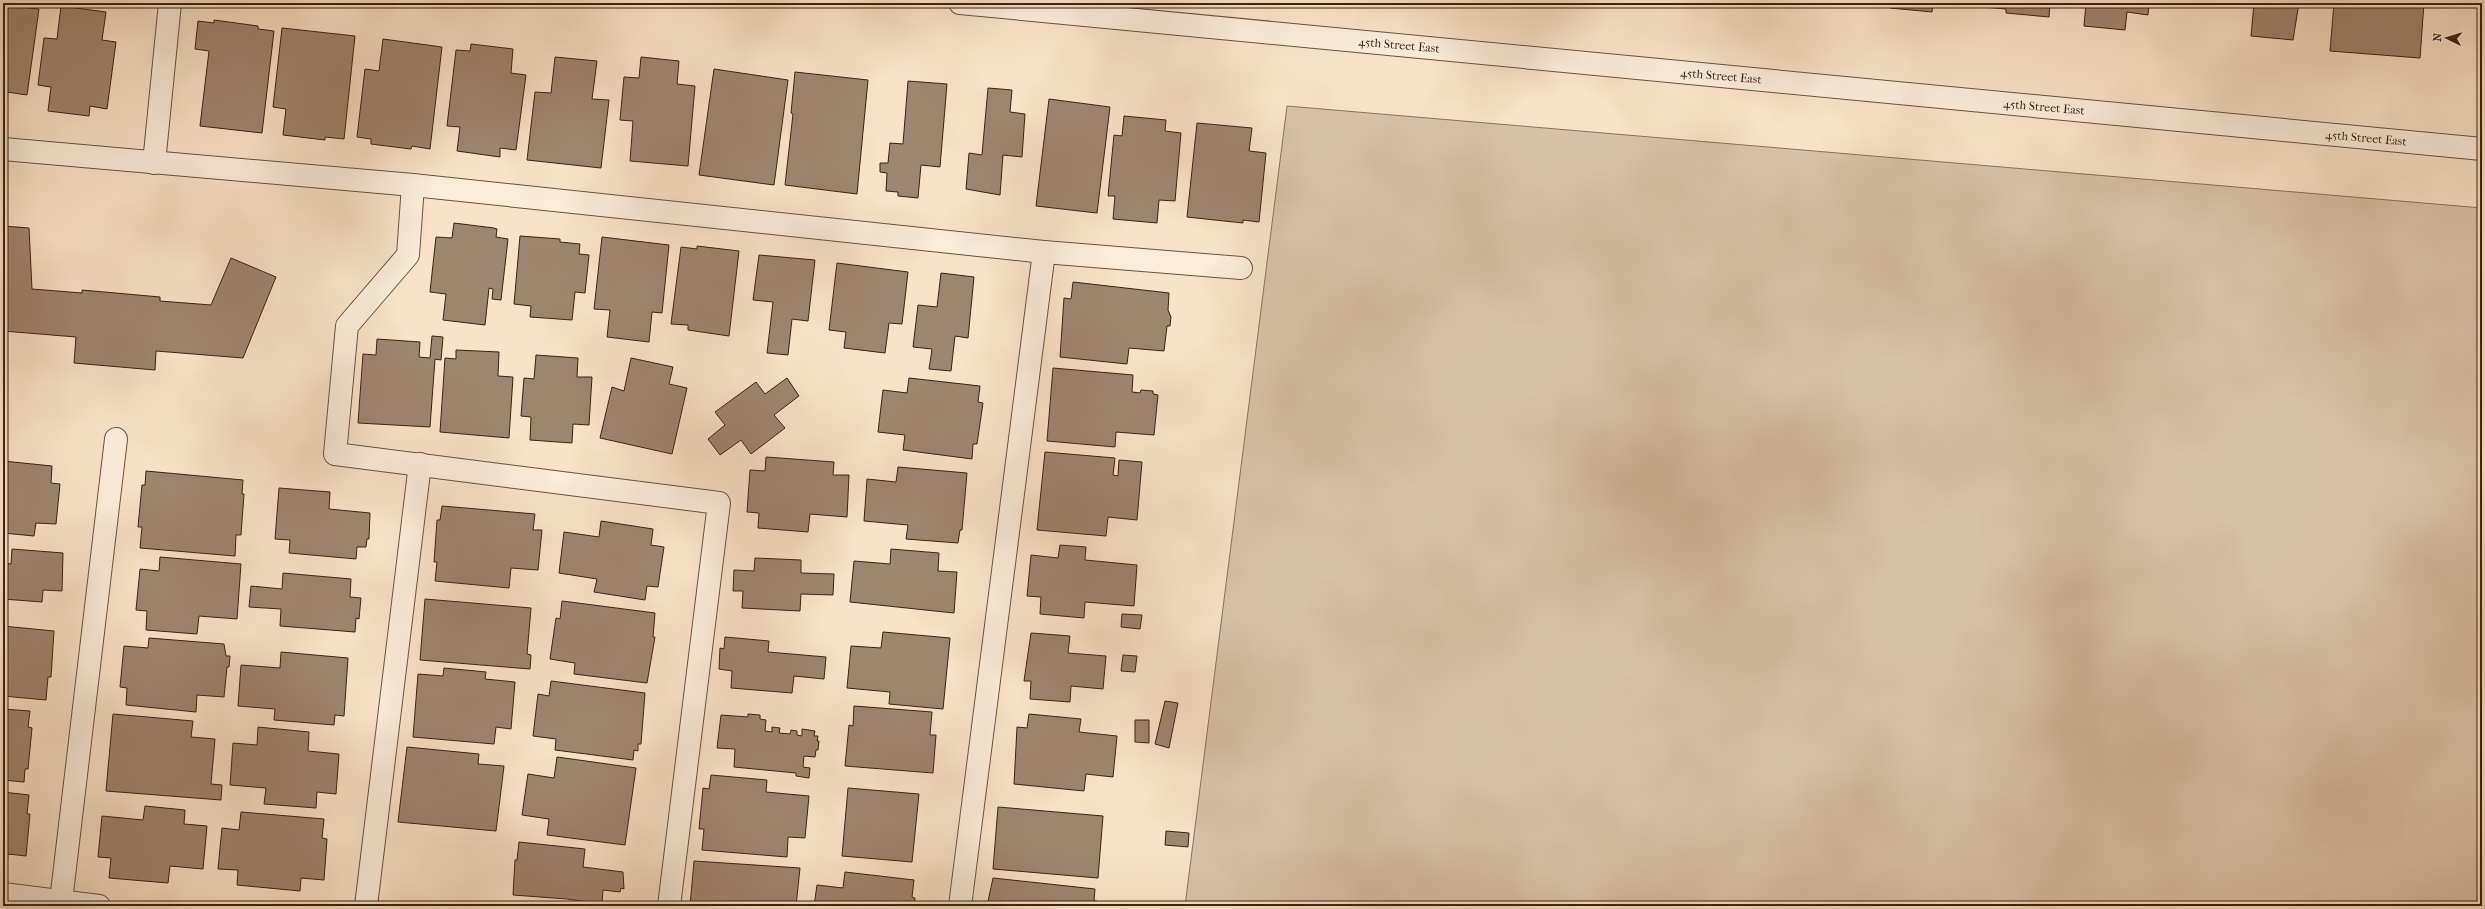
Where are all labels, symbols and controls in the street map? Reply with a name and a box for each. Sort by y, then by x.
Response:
north arrow [2427,18,2467,58]
text: N [2431,32,2444,42]
street label: 45th Street East [1358,34,1441,56]
street label: 45th Street East [1680,65,1763,87]
street label: 45th Street East [2003,96,2086,118]
street label: 45th Street East [2325,127,2408,149]

